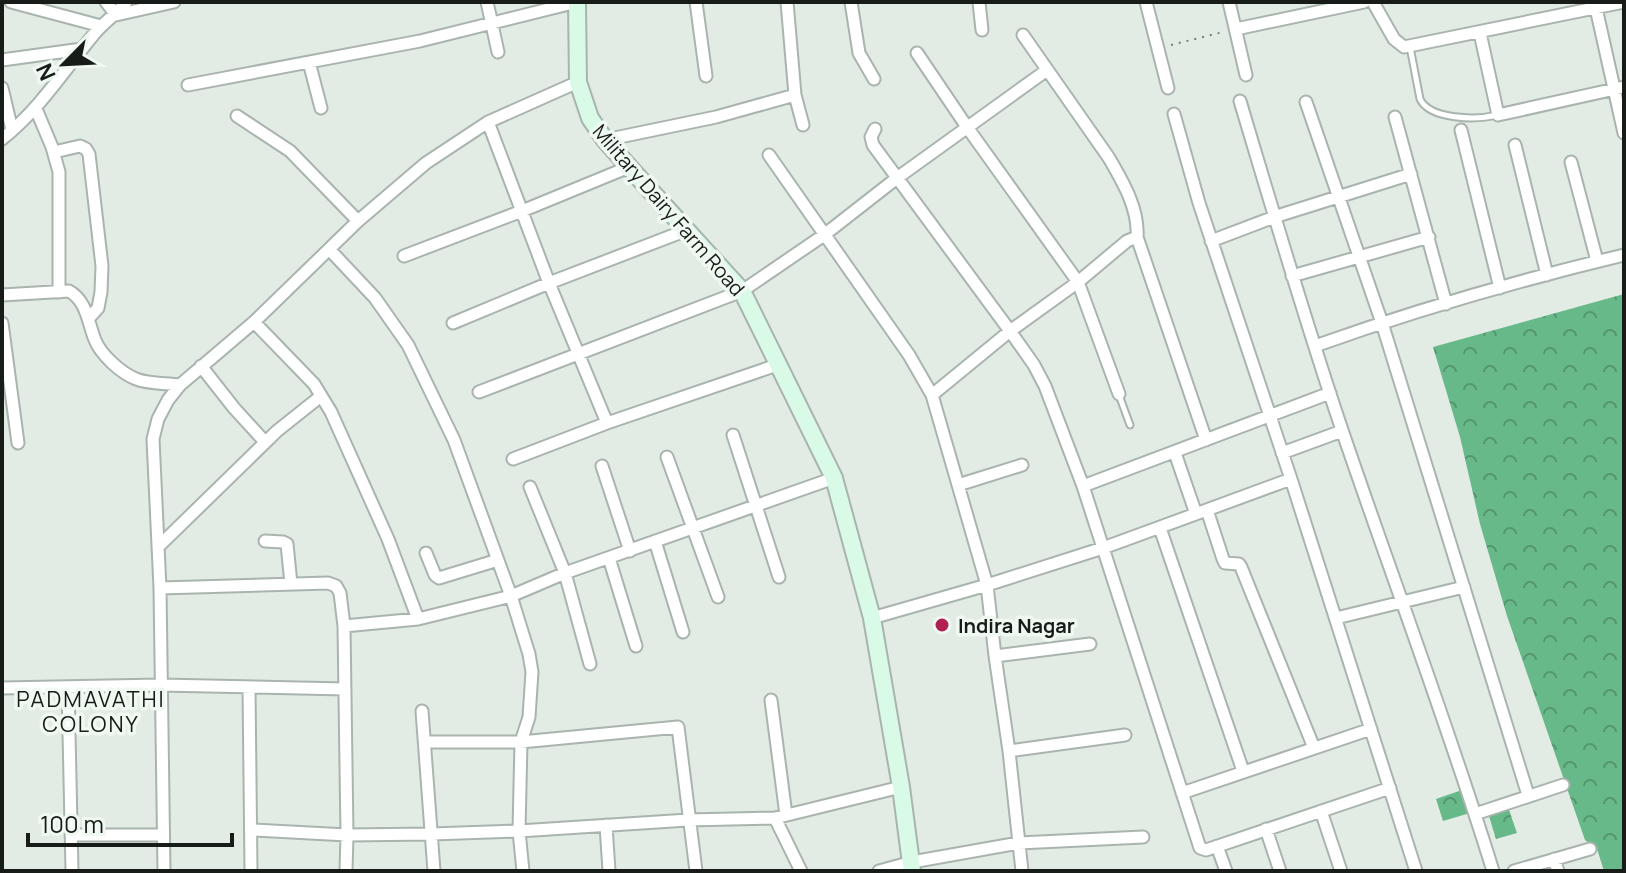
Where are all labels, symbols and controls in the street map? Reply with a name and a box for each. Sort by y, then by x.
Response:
north arrow [24,24,104,104]
text: N [29,59,63,85]
street label: Military Dairy Farm Road [587,119,751,301]
place label: Indira Nagar [958,612,1075,639]
marker: Indira Nagar [933,616,951,634]
district label: PADMAVATHI COLONY [16,684,166,739]
scale bar [28,797,232,847]
text: 100 m [40,807,104,840]

